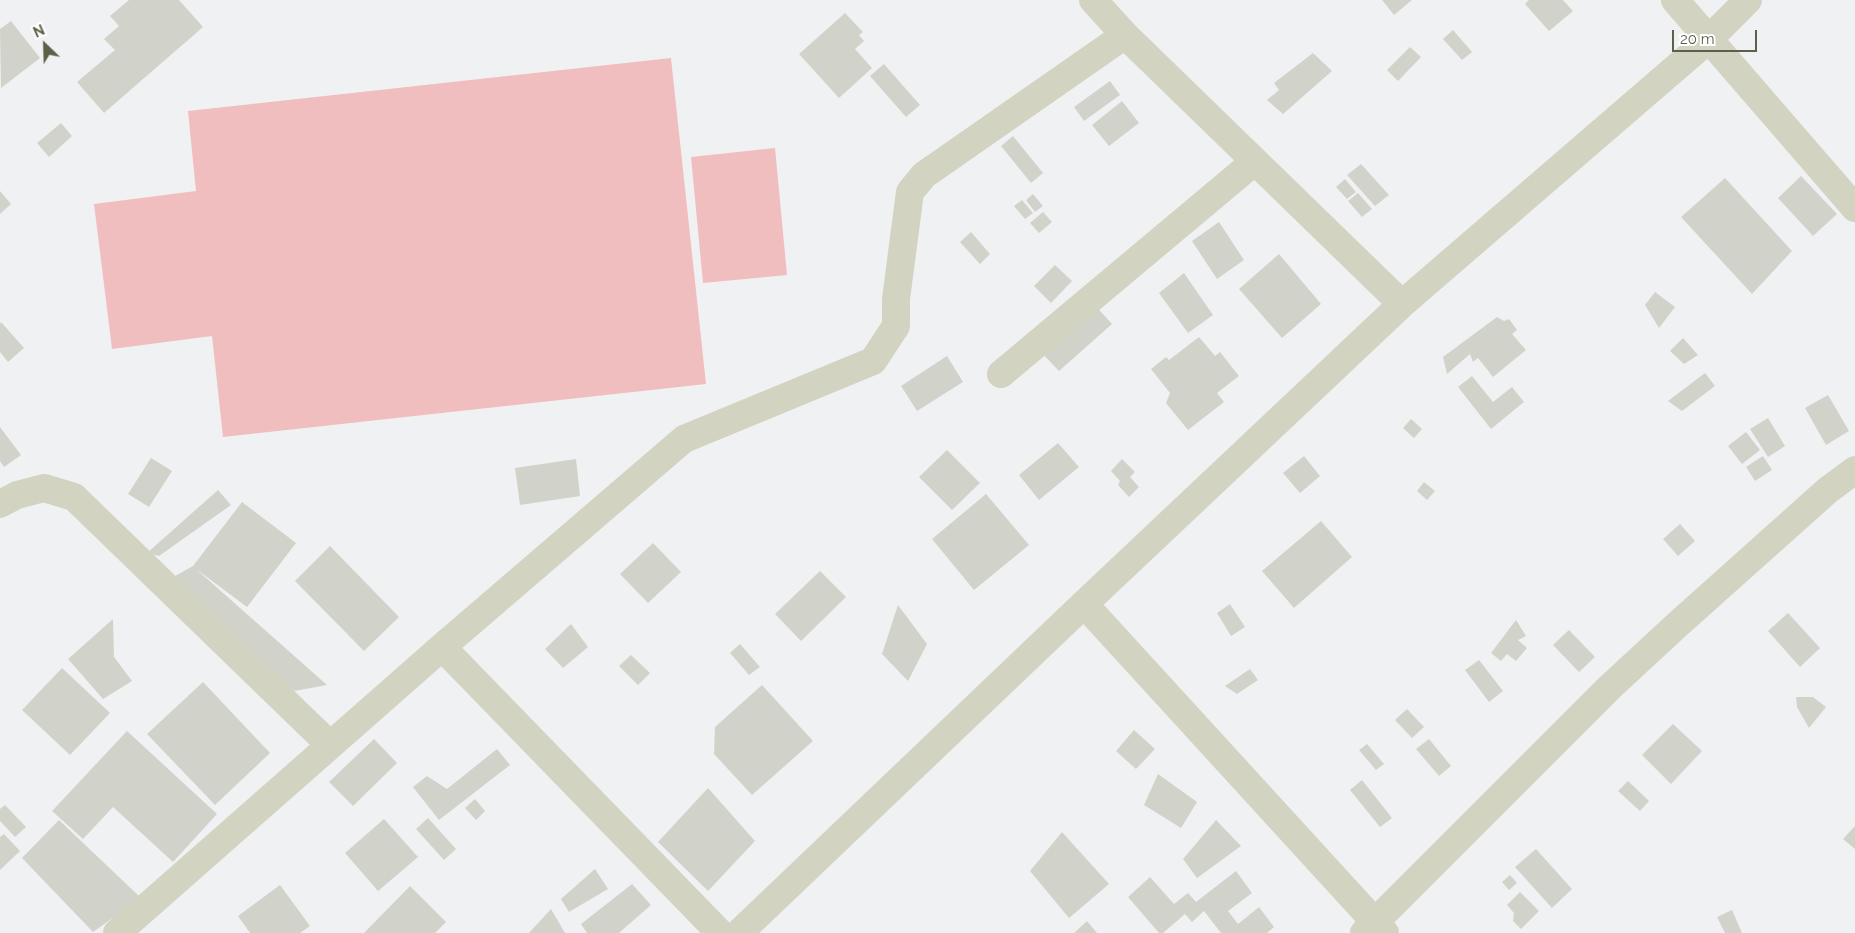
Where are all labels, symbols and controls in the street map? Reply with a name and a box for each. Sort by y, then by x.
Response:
north arrow [20,20,70,70]
scale bar [1675,20,1760,52]
text: N [31,22,47,41]
text: 20 m [1680,30,1715,48]

